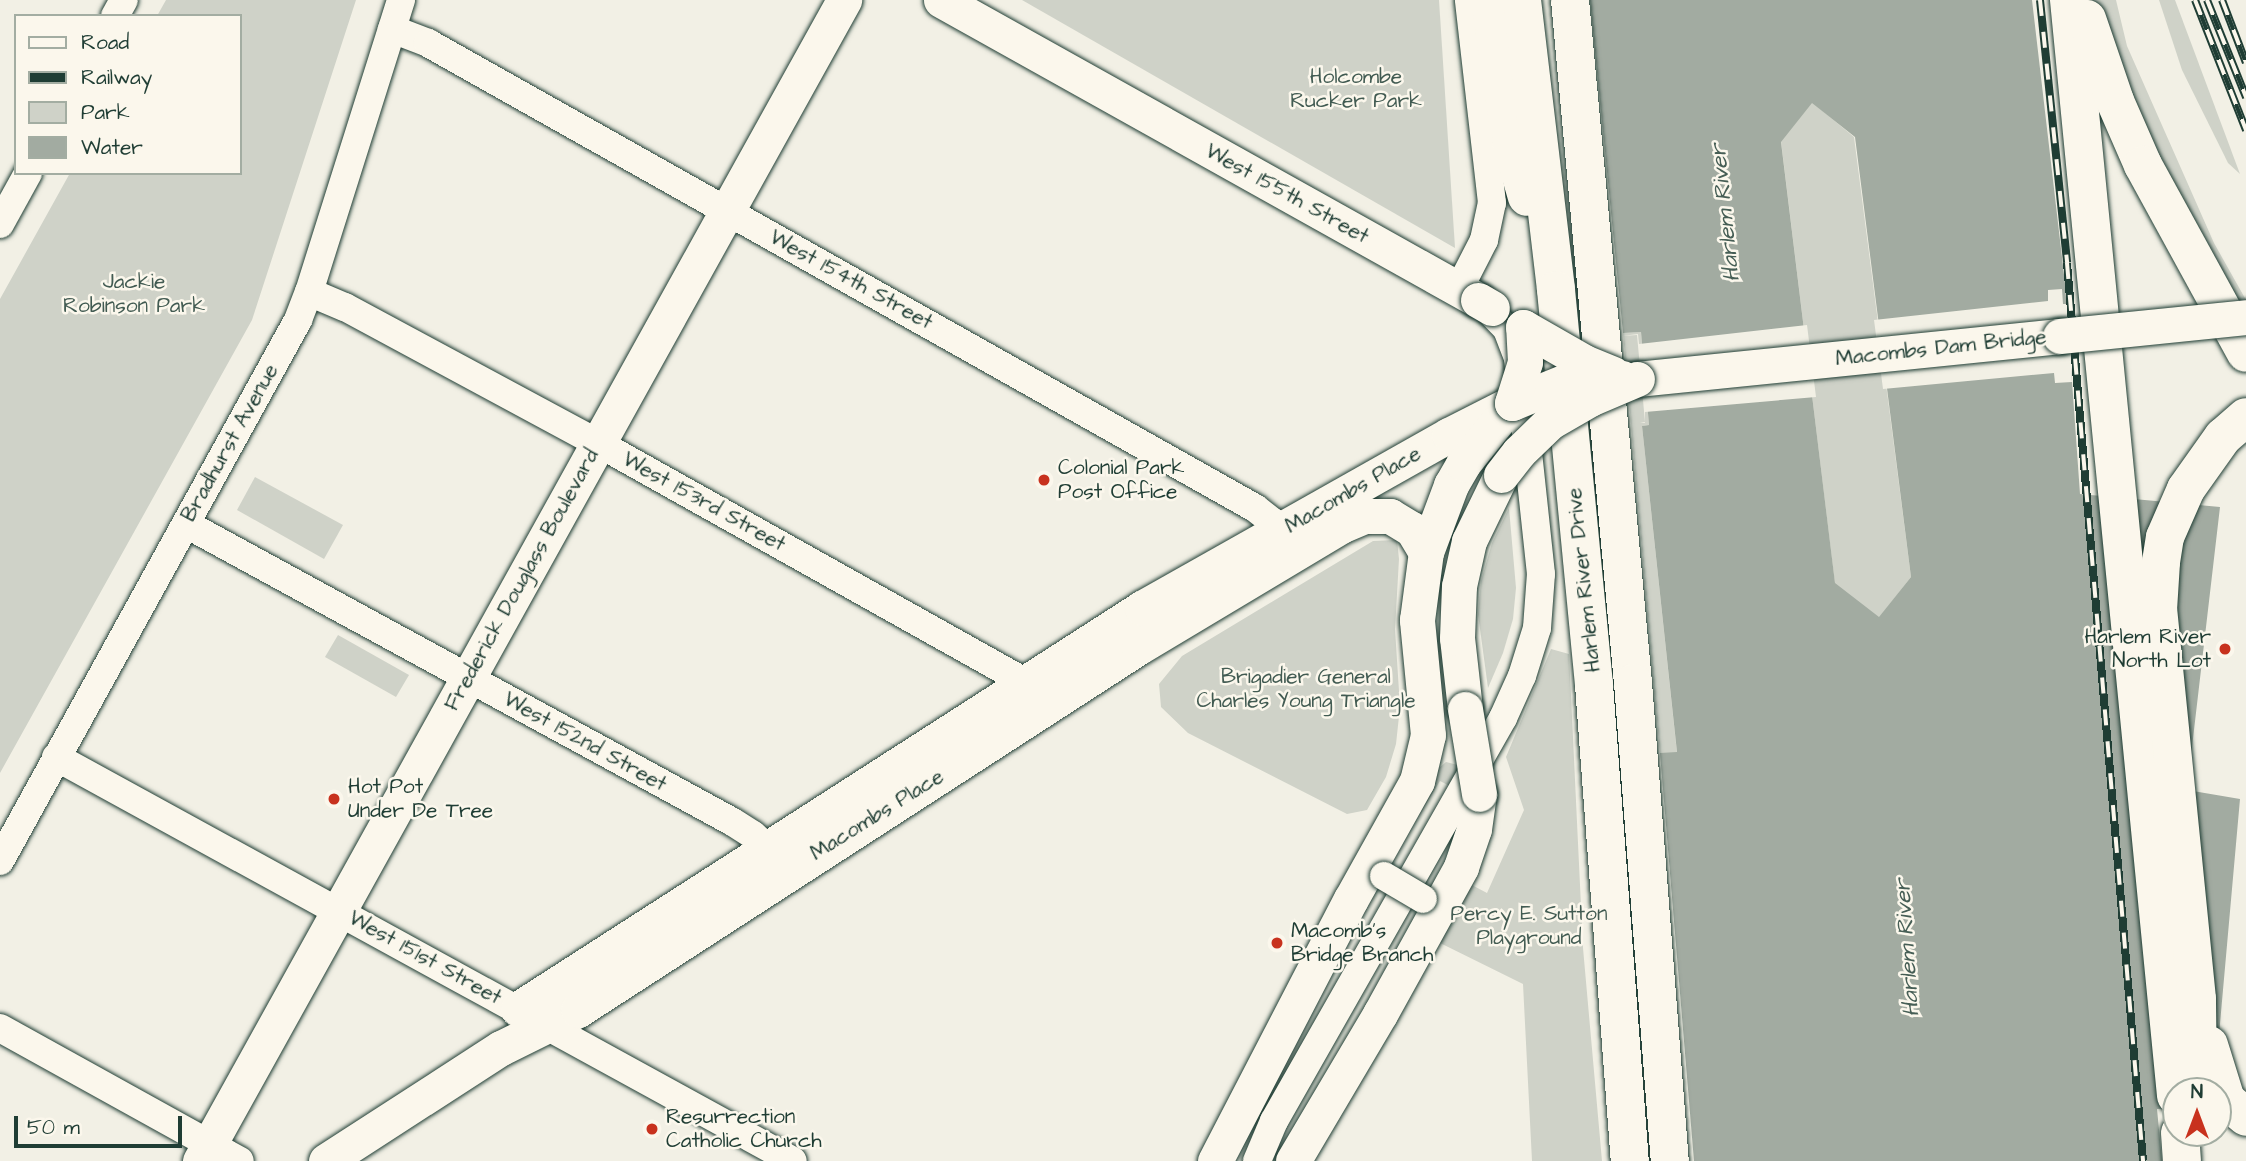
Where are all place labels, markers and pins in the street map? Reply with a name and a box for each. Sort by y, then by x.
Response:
place label: Colonial Park Post Office [1058,455,1184,505]
marker: Colonial Park Post Office [1036,472,1052,488]
place label: Harlem River North Lot [2085,624,2211,674]
marker: Harlem River North Lot [2217,641,2233,657]
place label: Hot Pot Under De Tree [348,774,493,824]
marker: Hot Pot Under De Tree [326,791,342,807]
place label: Macomb's Bridge Branch [1291,918,1433,968]
marker: Macomb's Bridge Branch [1269,935,1285,951]
place label: Resurrection Catholic Church [666,1104,822,1154]
marker: Resurrection Catholic Church [644,1121,660,1137]

